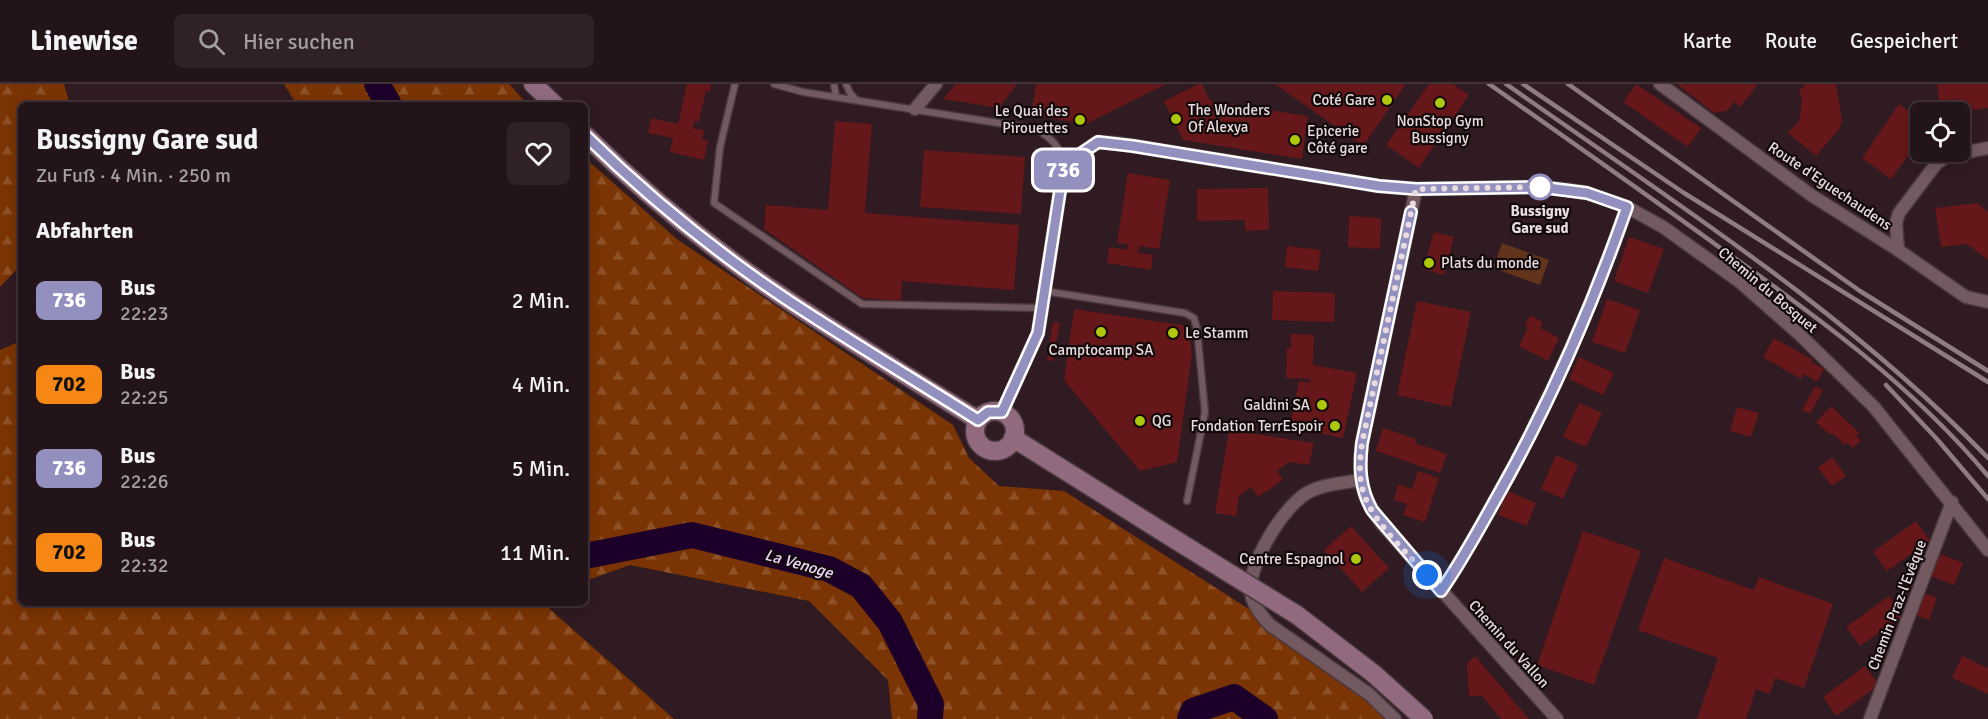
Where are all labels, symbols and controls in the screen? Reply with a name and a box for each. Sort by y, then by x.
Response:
search box [174,14,594,68]
text: Linewise [30,24,138,58]
icon: search [195,25,228,58]
text: Hier suchen [243,28,355,55]
text: Karte [1683,28,1732,54]
text: Route [1765,28,1817,54]
text: Gespeichert [1850,28,1958,54]
place label: Coté Gare [1312,91,1375,109]
marker: Coté Gare [1380,93,1394,107]
marker: NonStop Gym Bussigny [1433,96,1447,110]
place label: The Wonders Of Alexya [1188,101,1270,136]
place label: Le Quai des Pirouettes [995,102,1068,137]
map controls [1910,102,1970,162]
button: locate [1910,102,1970,162]
marker: The Wonders Of Alexya [1169,112,1183,126]
place label: NonStop Gym Bussigny [1396,112,1484,147]
marker: Le Quai des Pirouettes [1073,113,1087,127]
button: heart [507,122,570,185]
place label: Epicerie Côté gare [1307,122,1368,157]
text: Bussigny Gare sud [36,123,258,157]
marker: Epicerie Côté gare [1288,133,1302,147]
street label: Route d'Eguechaudens [1765,138,1895,234]
line badge: 736 [1028,150,1098,190]
text: 736 [1046,157,1080,183]
text: Zu Fuß · 4 Min. · 250 m [36,163,231,188]
marker: Bussigny Gare sud [1527,174,1553,200]
place label: Bussigny Gare sud [1511,202,1570,237]
text: Abfahrten [36,217,134,244]
street label: Chemin du Bosquet [1715,243,1821,337]
place label: Plats du monde [1441,254,1539,272]
marker: Plats du monde [1422,256,1436,270]
text: Bus [120,274,155,301]
text: 736 [52,287,86,313]
text: 2 Min. [512,287,570,314]
text: 22:23 [120,301,169,326]
place label: Le Stamm [1185,324,1248,342]
marker: Camptocamp SA [1094,325,1108,339]
marker: Le Stamm [1166,326,1180,340]
place label: Camptocamp SA [1049,341,1153,359]
text: Bus [120,358,155,385]
text: 702 [52,371,86,397]
text: 4 Min. [512,371,570,398]
text: 22:25 [120,385,169,410]
place label: Galdini SA [1243,396,1310,414]
marker: Galdini SA [1315,398,1329,412]
place label: QG [1152,412,1171,430]
marker: QG [1133,414,1147,428]
place label: Fondation TerrEspoir [1190,417,1323,435]
marker: Fondation TerrEspoir [1328,419,1342,433]
text: Bus [120,442,155,469]
text: 736 [52,455,86,481]
text: 5 Min. [512,455,570,482]
text: 22:26 [120,469,169,494]
text: Bus [120,526,155,553]
street label: Chemin Praz-l'Evêque [1864,537,1930,673]
text: 702 [52,539,86,565]
text: 11 Min. [500,539,570,566]
water label: La Venoge [762,545,836,583]
place label: Centre Espagnol [1239,550,1344,568]
marker: Centre Espagnol [1349,552,1363,566]
text: 22:32 [120,553,169,578]
your location [1412,560,1442,590]
street label: Chemin du Vallon [1465,596,1553,692]

